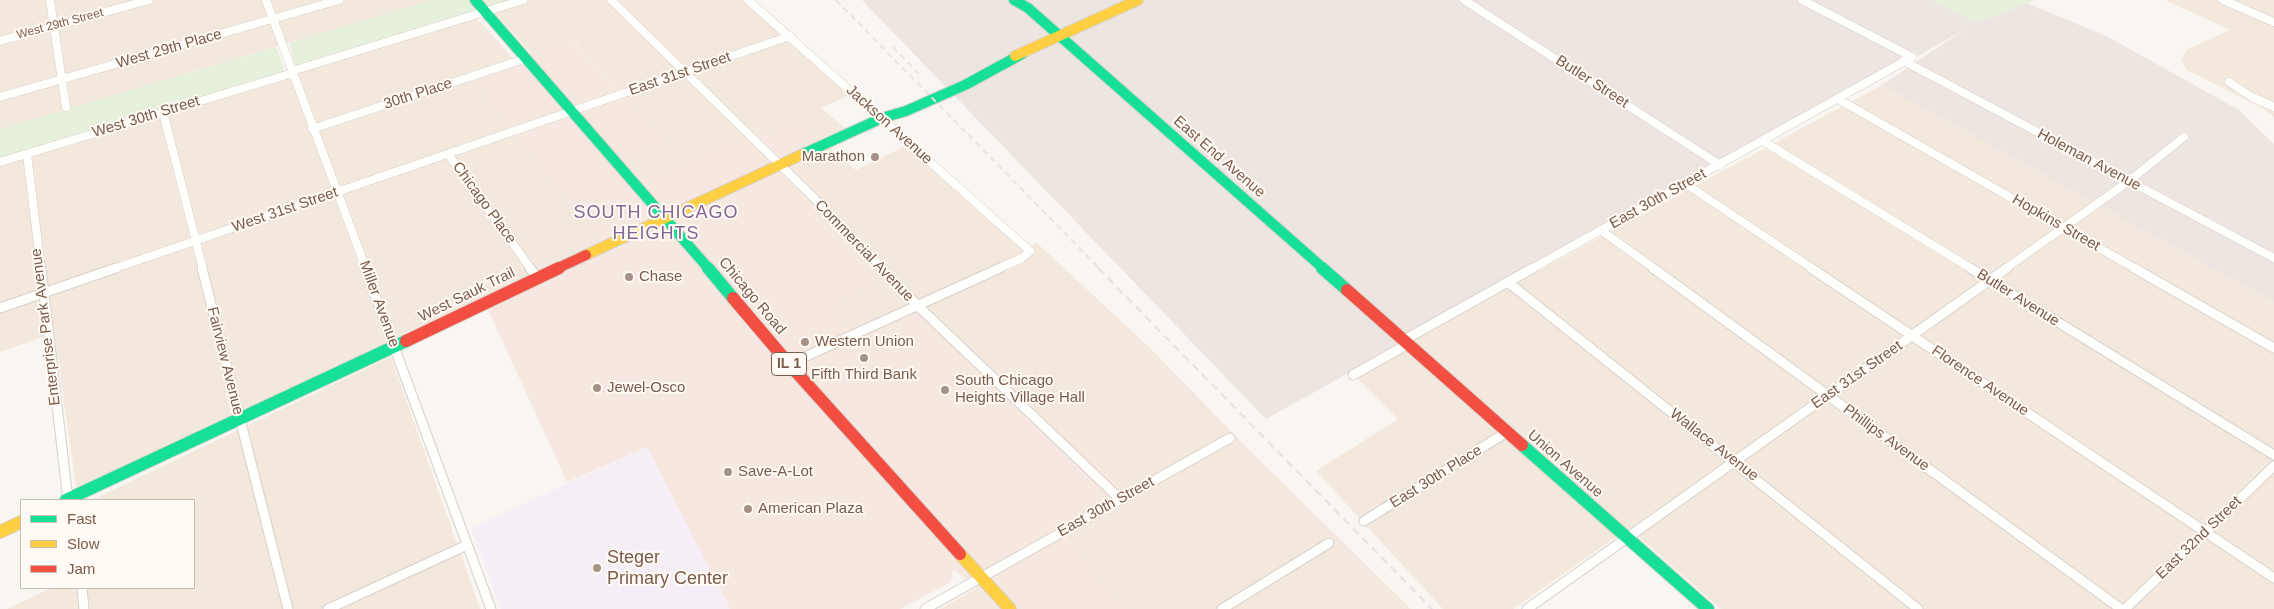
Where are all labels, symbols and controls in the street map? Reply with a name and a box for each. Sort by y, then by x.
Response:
street label: West 29th Street [15,6,105,42]
street label: West 29th Place [114,25,224,73]
street label: East 31st Street [627,48,733,100]
street label: Butler Street [1552,52,1632,112]
street label: 30th Place [382,74,454,114]
street label: Jackson Avenue [842,82,936,168]
street label: West 30th Street [90,92,202,142]
street label: East End Avenue [1169,112,1269,202]
street label: Holeman Avenue [2034,125,2144,195]
place label: Marathon [802,148,865,166]
marker: Marathon [869,151,881,163]
street label: Chicago Place [448,159,520,247]
street label: East 30th Street [1607,165,1709,233]
street label: West 31st Street [230,183,340,237]
street label: Hopkins Street [2009,191,2103,255]
street label: Commercial Avenue [811,196,917,306]
district label: SOUTH CHICAGO HEIGHTS [572,202,740,244]
street label: Enterprise Park Avenue [27,247,65,407]
street label: Chicago Road [715,254,789,338]
street label: Miller Avenue [355,258,403,350]
street label: West Sauk Trail [416,264,518,326]
street label: Butler Avenue [1973,265,2063,331]
place label: Chase [639,268,682,286]
marker: Chase [623,271,635,283]
street label: Fairview Avenue [203,305,247,417]
place label: Western Union [815,333,914,351]
marker: Western Union [799,336,811,348]
street label: East 31st Street [1808,337,1906,413]
street label: Florence Avenue [1928,342,2032,420]
road number: IL 1 [772,352,806,376]
marker: Fifth Third Bank [858,352,870,364]
place label: Fifth Third Bank [811,366,917,384]
place label: South Chicago Heights Village Hall [955,372,1085,407]
place label: Jewel-Osco [607,379,685,397]
marker: Jewel-Osco [591,382,603,394]
marker: South Chicago Heights Village Hall [939,384,951,396]
street label: Phillips Avenue [1839,401,1933,475]
street label: Wallace Avenue [1666,405,1762,485]
street label: Union Avenue [1524,426,1606,502]
street label: East 30th Place [1387,442,1485,512]
place label: Save-A-Lot [738,463,813,481]
marker: Save-A-Lot [722,466,734,478]
street label: East 30th Street [1055,473,1157,541]
street label: East 32nd Street [2153,493,2245,583]
legend [20,499,195,589]
place label: American Plaza [758,500,863,518]
marker: American Plaza [742,503,754,515]
text: Fast [67,510,96,527]
text: Slow [67,535,100,552]
place label: Steger Primary Center [607,547,728,590]
text: Jam [67,560,95,577]
marker: Steger Primary Center [591,562,603,574]

